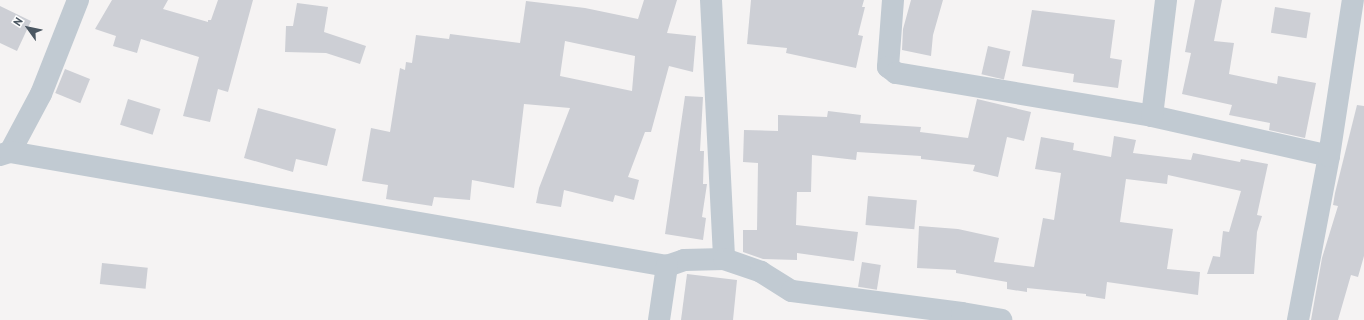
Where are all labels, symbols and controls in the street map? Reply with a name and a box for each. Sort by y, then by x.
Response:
north arrow [8,8,48,48]
text: N [10,15,26,28]

